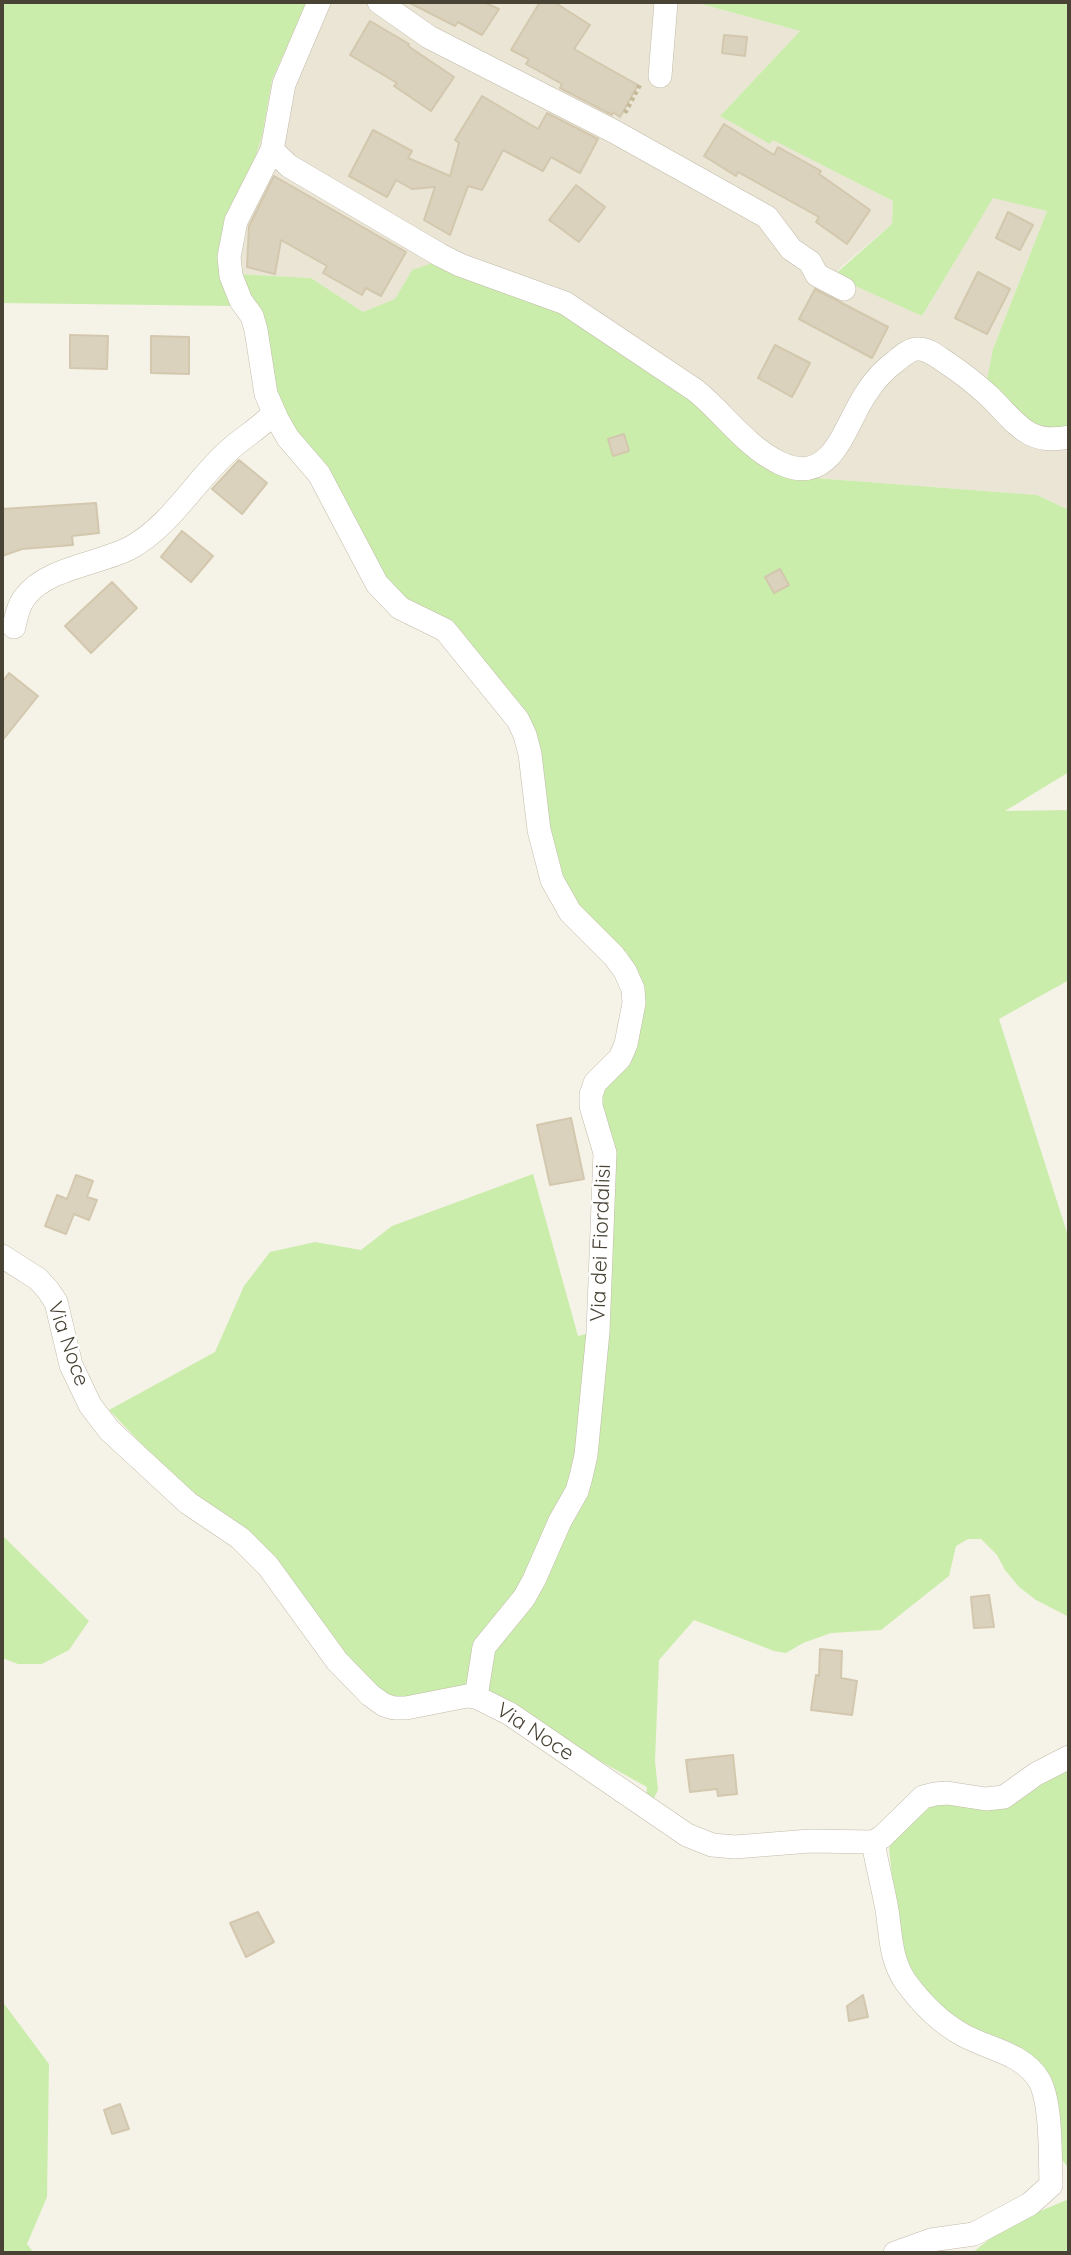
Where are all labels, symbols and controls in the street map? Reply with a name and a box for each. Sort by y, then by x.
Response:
street label: Via dei Fiordalisi [586,1164,616,1322]
street label: Via Noce [42,1298,94,1390]
street label: Via Noce [491,1698,579,1766]

